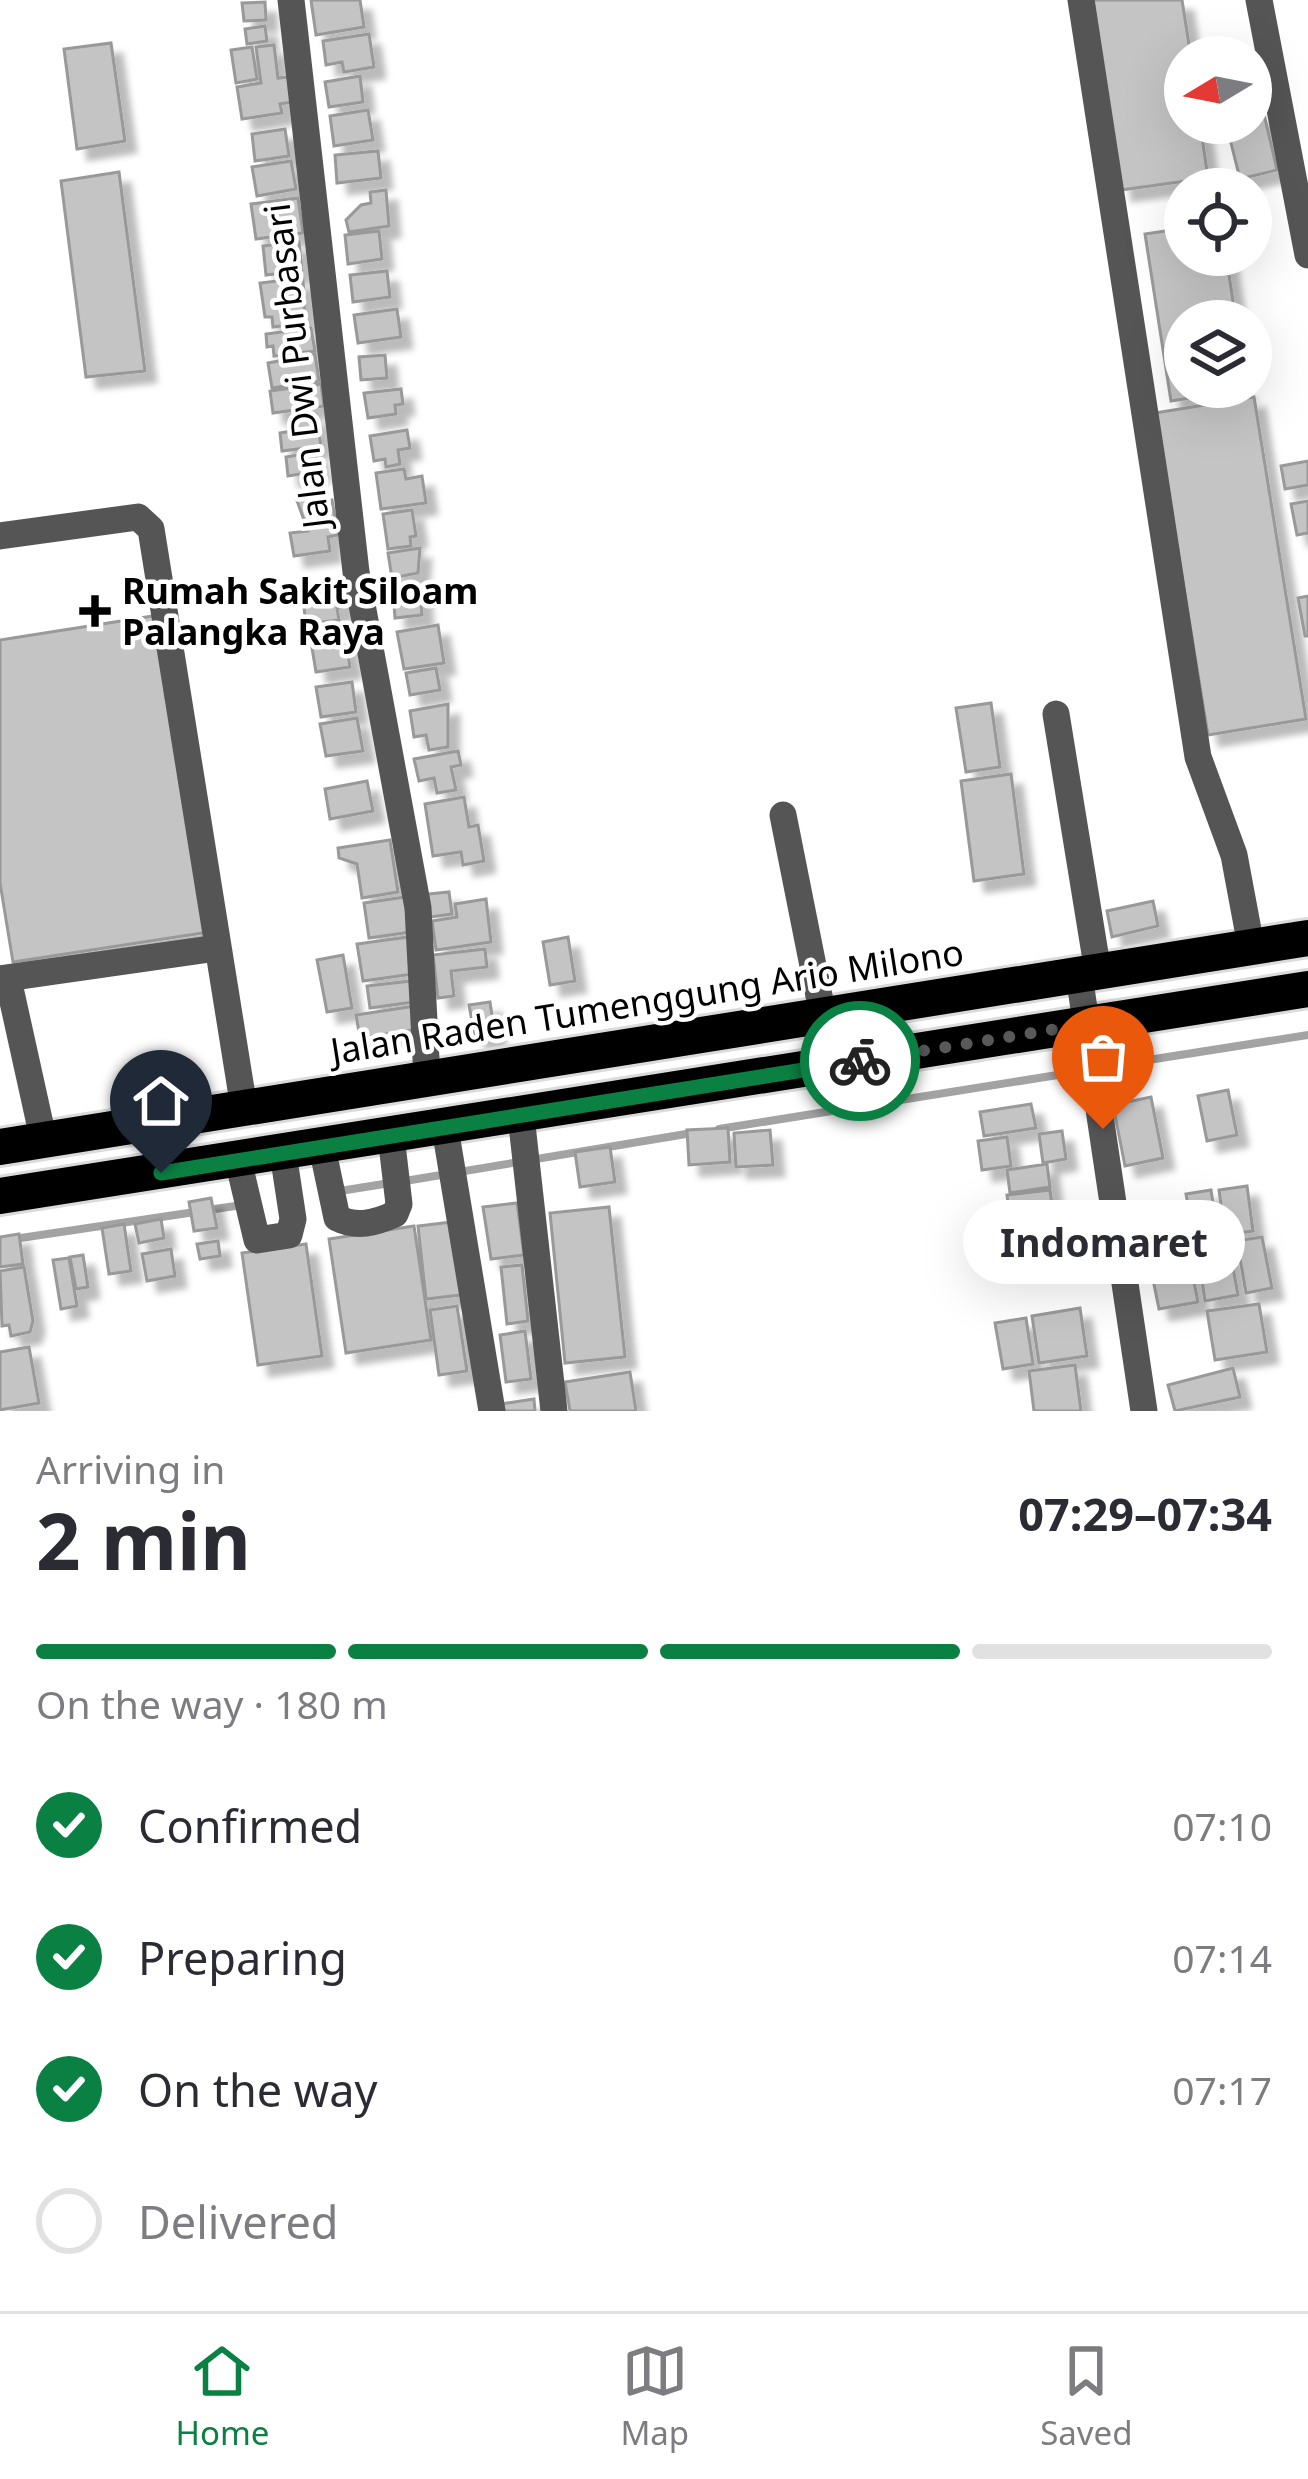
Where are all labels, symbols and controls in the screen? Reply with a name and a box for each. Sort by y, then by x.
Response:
north arrow [1164,36,1272,144]
map controls [1164,36,1272,408]
button: locate [1164,168,1272,276]
street label: Jalan Dwi Purbasari [252,201,341,534]
button: layers [1164,300,1272,408]
place label: Rumah Sakit Siloam Palangka Raya [122,566,478,656]
marker: Rumah Sakit Siloam Palangka Raya [79,595,111,627]
street label: Jalan Raden Tumenggung Ario Milono [324,927,967,1076]
courier [800,1001,920,1121]
pin [1052,1006,1154,1129]
icon: bag [1070,1024,1136,1090]
icon: bike [827,1028,893,1094]
pin [110,1050,212,1173]
icon: home [128,1068,194,1134]
callout: Indomaret [962,1201,1244,1285]
text: Indomaret [1000,1215,1208,1268]
text: Arriving in [36,1442,225,1495]
text: 07:29–07:34 [1018,1483,1272,1544]
text: 2 min [36,1487,251,1593]
text: On the way · 180 m [36,1677,388,1730]
icon: check [36,1792,102,1858]
text: Confirmed [138,1795,362,1856]
text: 07:10 [1172,1799,1272,1852]
icon: check [36,1924,102,1990]
text: Preparing [138,1927,347,1988]
text: 07:14 [1172,1931,1272,1984]
icon: check [36,2056,102,2122]
text: On the way [138,2059,377,2120]
text: 07:17 [1172,2063,1272,2116]
text: Delivered [138,2191,338,2252]
tab: Home [176,2338,269,2455]
tab: Map [620,2338,689,2455]
tab: Saved [1040,2338,1132,2455]

